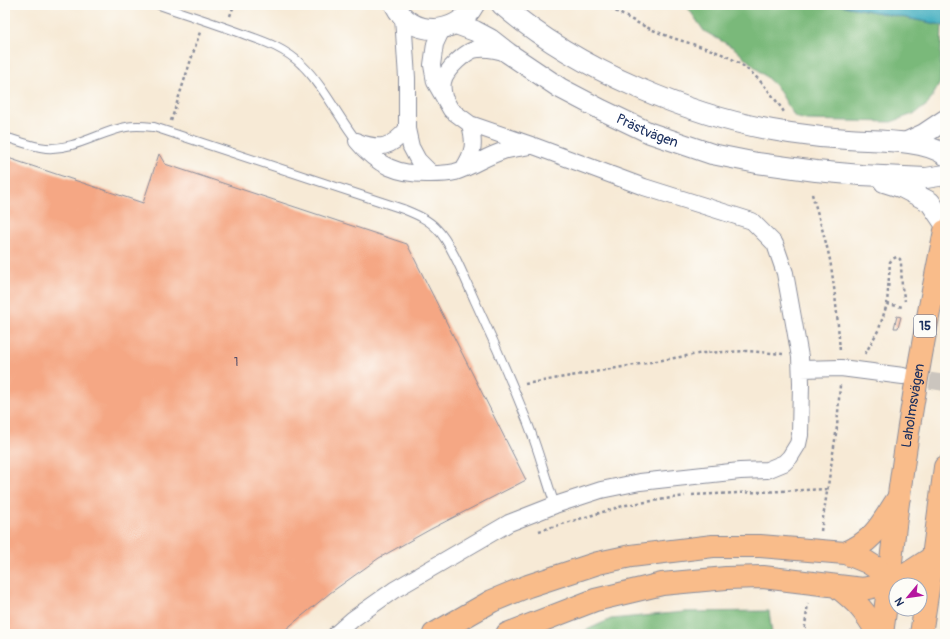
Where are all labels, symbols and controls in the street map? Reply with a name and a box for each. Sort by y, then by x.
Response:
street label: Prästvägen [614,110,681,151]
road number: 15 [914,315,936,337]
house number: 1 [234,355,238,370]
street label: Laholmsvägen [897,362,928,449]
north arrow [888,577,928,617]
text: N [892,595,907,608]

